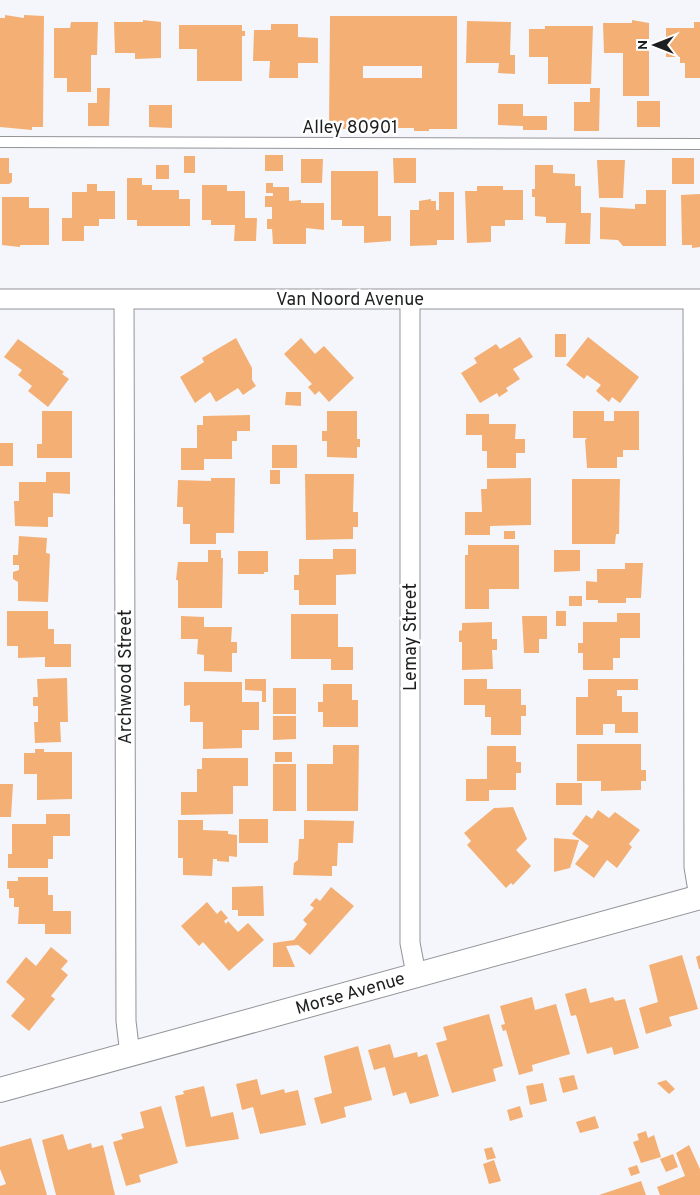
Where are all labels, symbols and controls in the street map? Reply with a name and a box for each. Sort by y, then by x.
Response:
north arrow [630,20,680,70]
text: N [635,40,652,50]
street label: Alley 80901 [302,117,398,140]
street label: Van Noord Avenue [276,289,424,312]
street label: Lemay Street [400,583,423,691]
street label: Archwood Street [115,610,138,744]
street label: Morse Avenue [293,968,408,1021]

